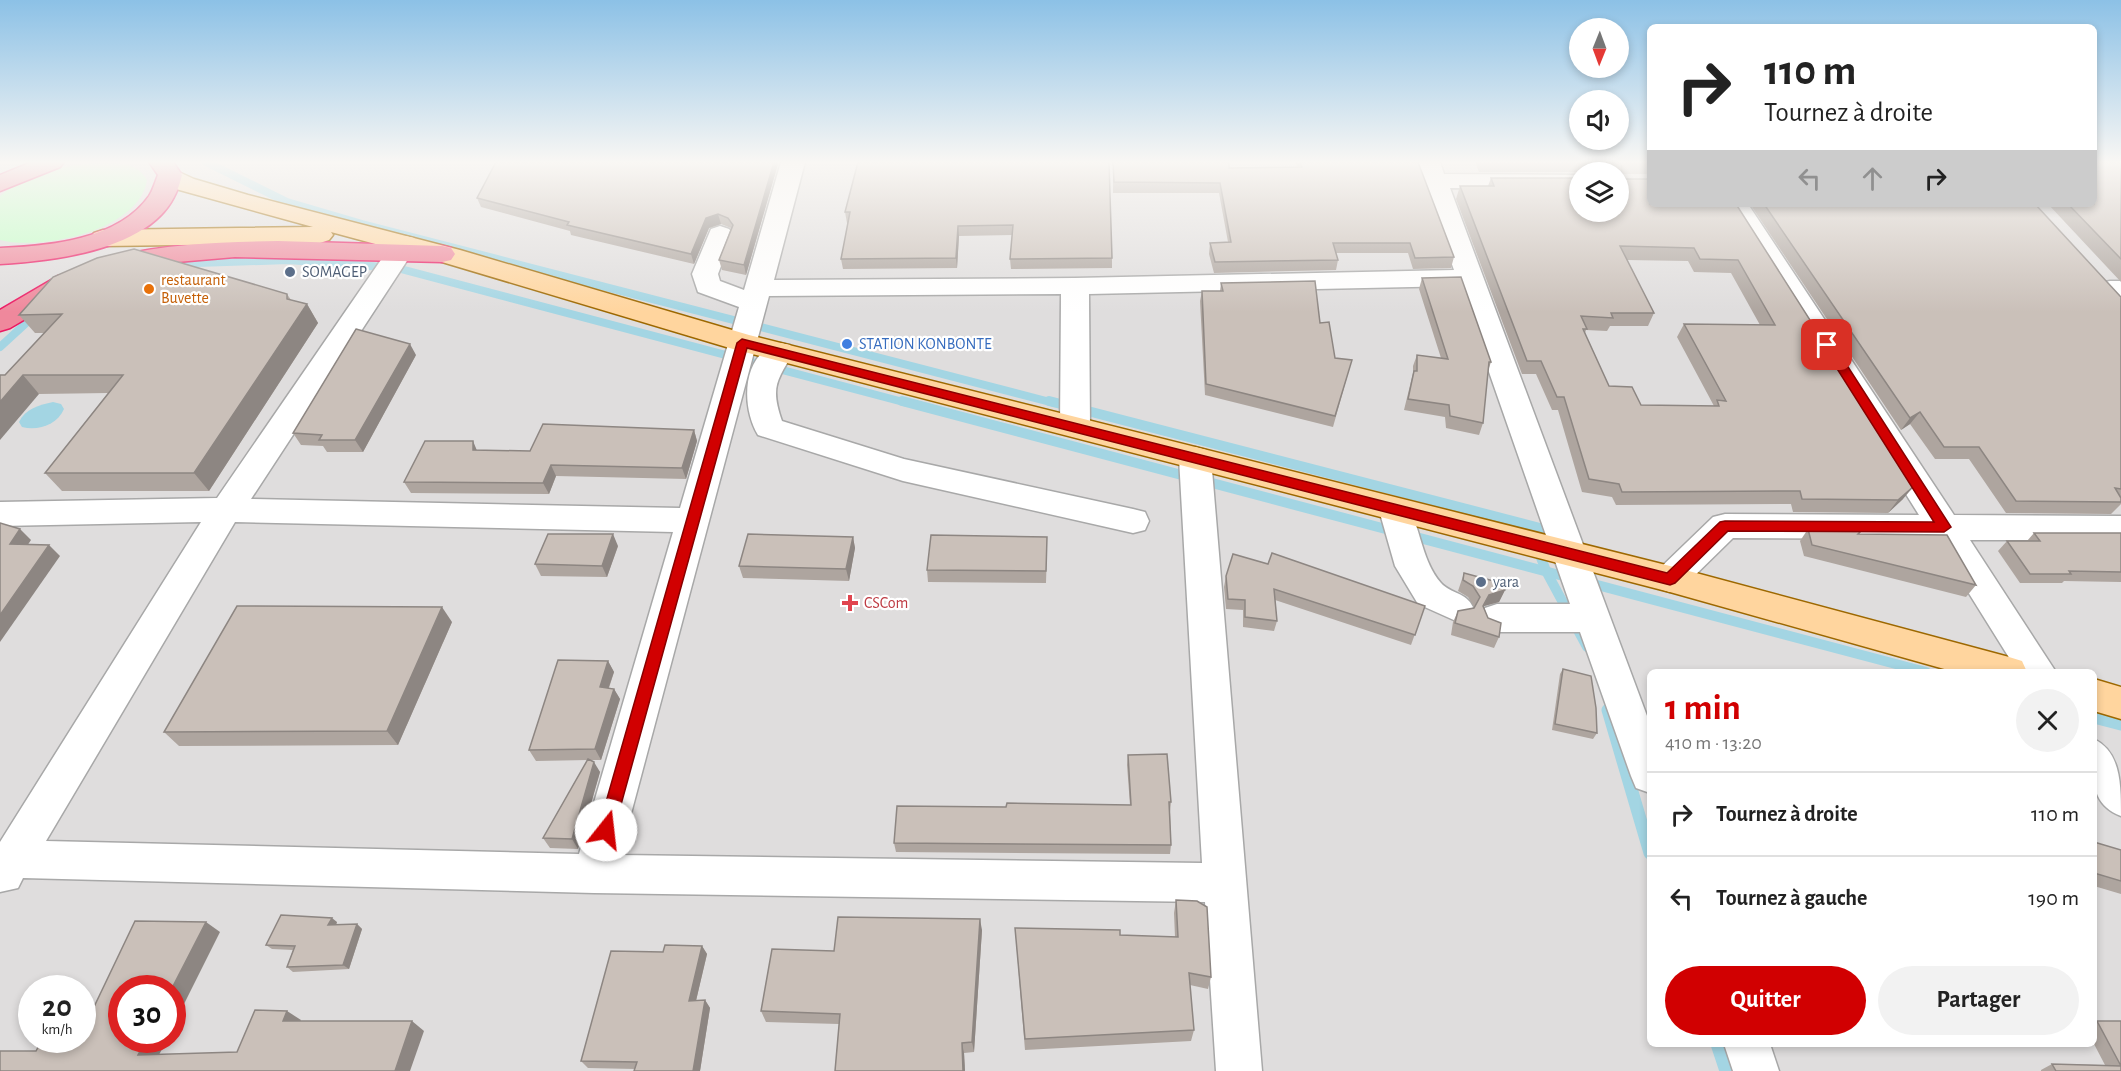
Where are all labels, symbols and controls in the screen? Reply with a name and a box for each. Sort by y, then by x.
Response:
north arrow [1569,18,1629,78]
map controls [1569,18,1629,222]
icon: right [1665,48,1743,126]
text: 110 m [1764,50,1856,92]
button: sound [1569,90,1629,150]
text: Tournez à droite [1764,99,1933,126]
button: layers [1569,162,1629,222]
icon: left [1793,162,1826,195]
icon: ahead [1856,162,1889,195]
icon: right [1919,162,1952,195]
place label: SOMAGEP [302,264,367,280]
marker: SOMAGEP [283,265,297,279]
place label: restaurant Buvette [161,272,226,306]
marker: restaurant Buvette [142,282,156,296]
pin [1801,319,1852,370]
icon: arrive [1810,328,1843,361]
place label: STATION KONBONTE [859,336,992,352]
marker: STATION KONBONTE [840,337,854,351]
place label: yara [1492,574,1519,591]
marker: yara [1474,575,1488,589]
marker: CSCom [841,594,859,612]
place label: CSCom [864,595,908,611]
button: close [2016,689,2079,752]
text: 1 min [1665,690,1741,726]
text: 410 m · 13:20 [1665,733,1762,753]
position arrow [574,798,638,862]
icon: right [1665,798,1698,831]
text: Tournez à droite [1716,803,1858,825]
text: 110 m [2031,803,2079,825]
icon: left [1665,882,1698,915]
text: Tournez à gauche [1716,887,1867,909]
text: 190 m [2028,887,2079,909]
button: Quitter [1665,966,1866,1035]
button: Partager [1878,966,2079,1035]
speed limit sign: 30 [108,975,186,1053]
text: 20 [42,992,72,1022]
text: km/h [42,1022,72,1037]

